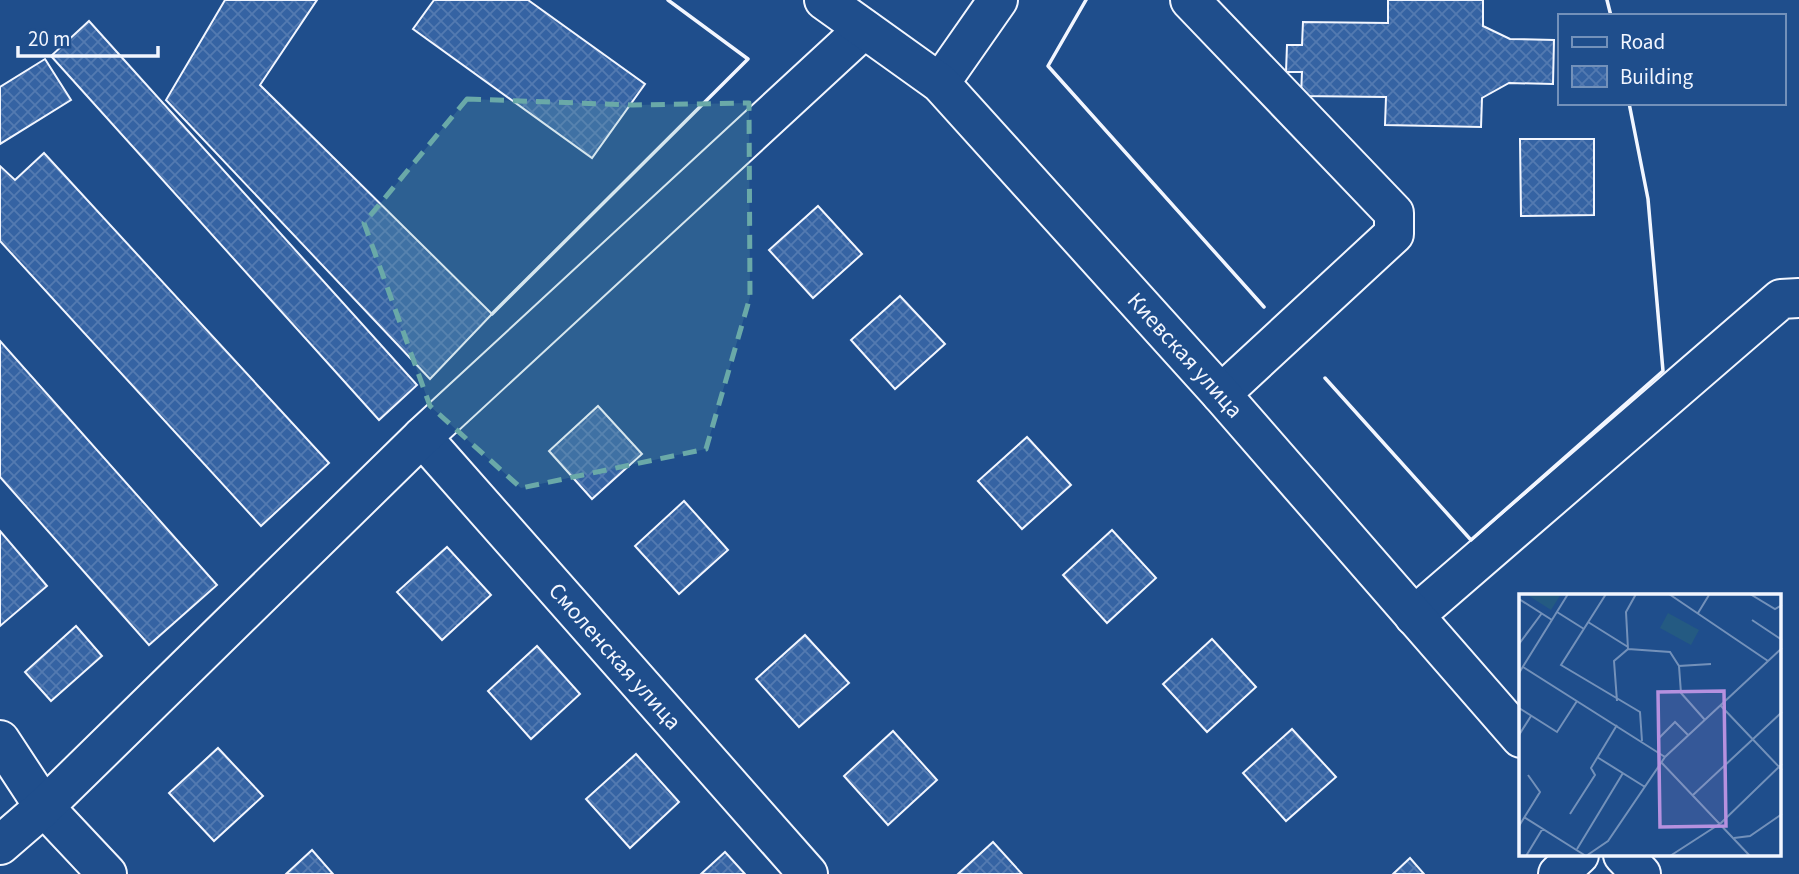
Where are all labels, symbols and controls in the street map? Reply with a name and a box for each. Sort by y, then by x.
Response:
scale bar [18,14,158,58]
legend [1558,14,1785,105]
text: 20 m [28,24,70,54]
text: Road [1620,27,1665,57]
text: Building [1620,62,1694,92]
street label: Киевская улица [1120,285,1251,425]
street label: Смоленская улица [541,575,690,737]
inset map [1519,594,1782,856]

